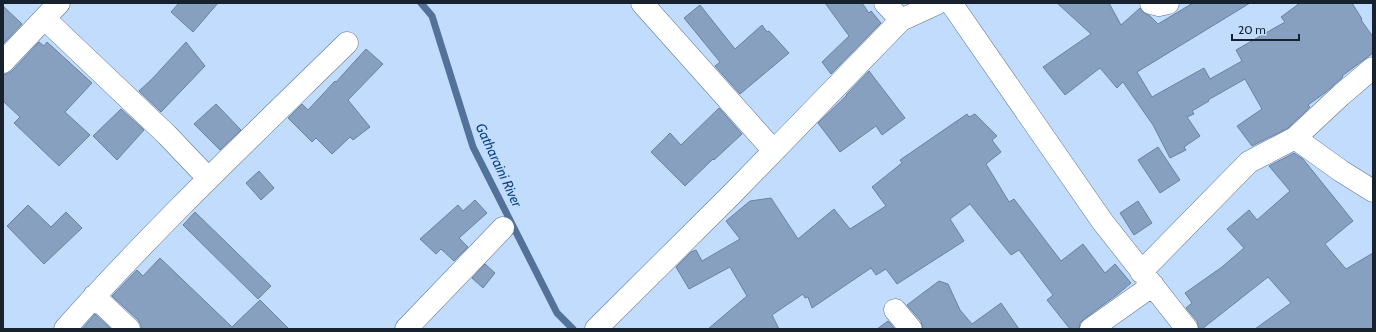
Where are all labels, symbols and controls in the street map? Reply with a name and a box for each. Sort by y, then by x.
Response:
scale bar [1232,16,1299,42]
text: 20 m [1238,22,1266,37]
water label: Gatharaini River [472,120,527,210]

